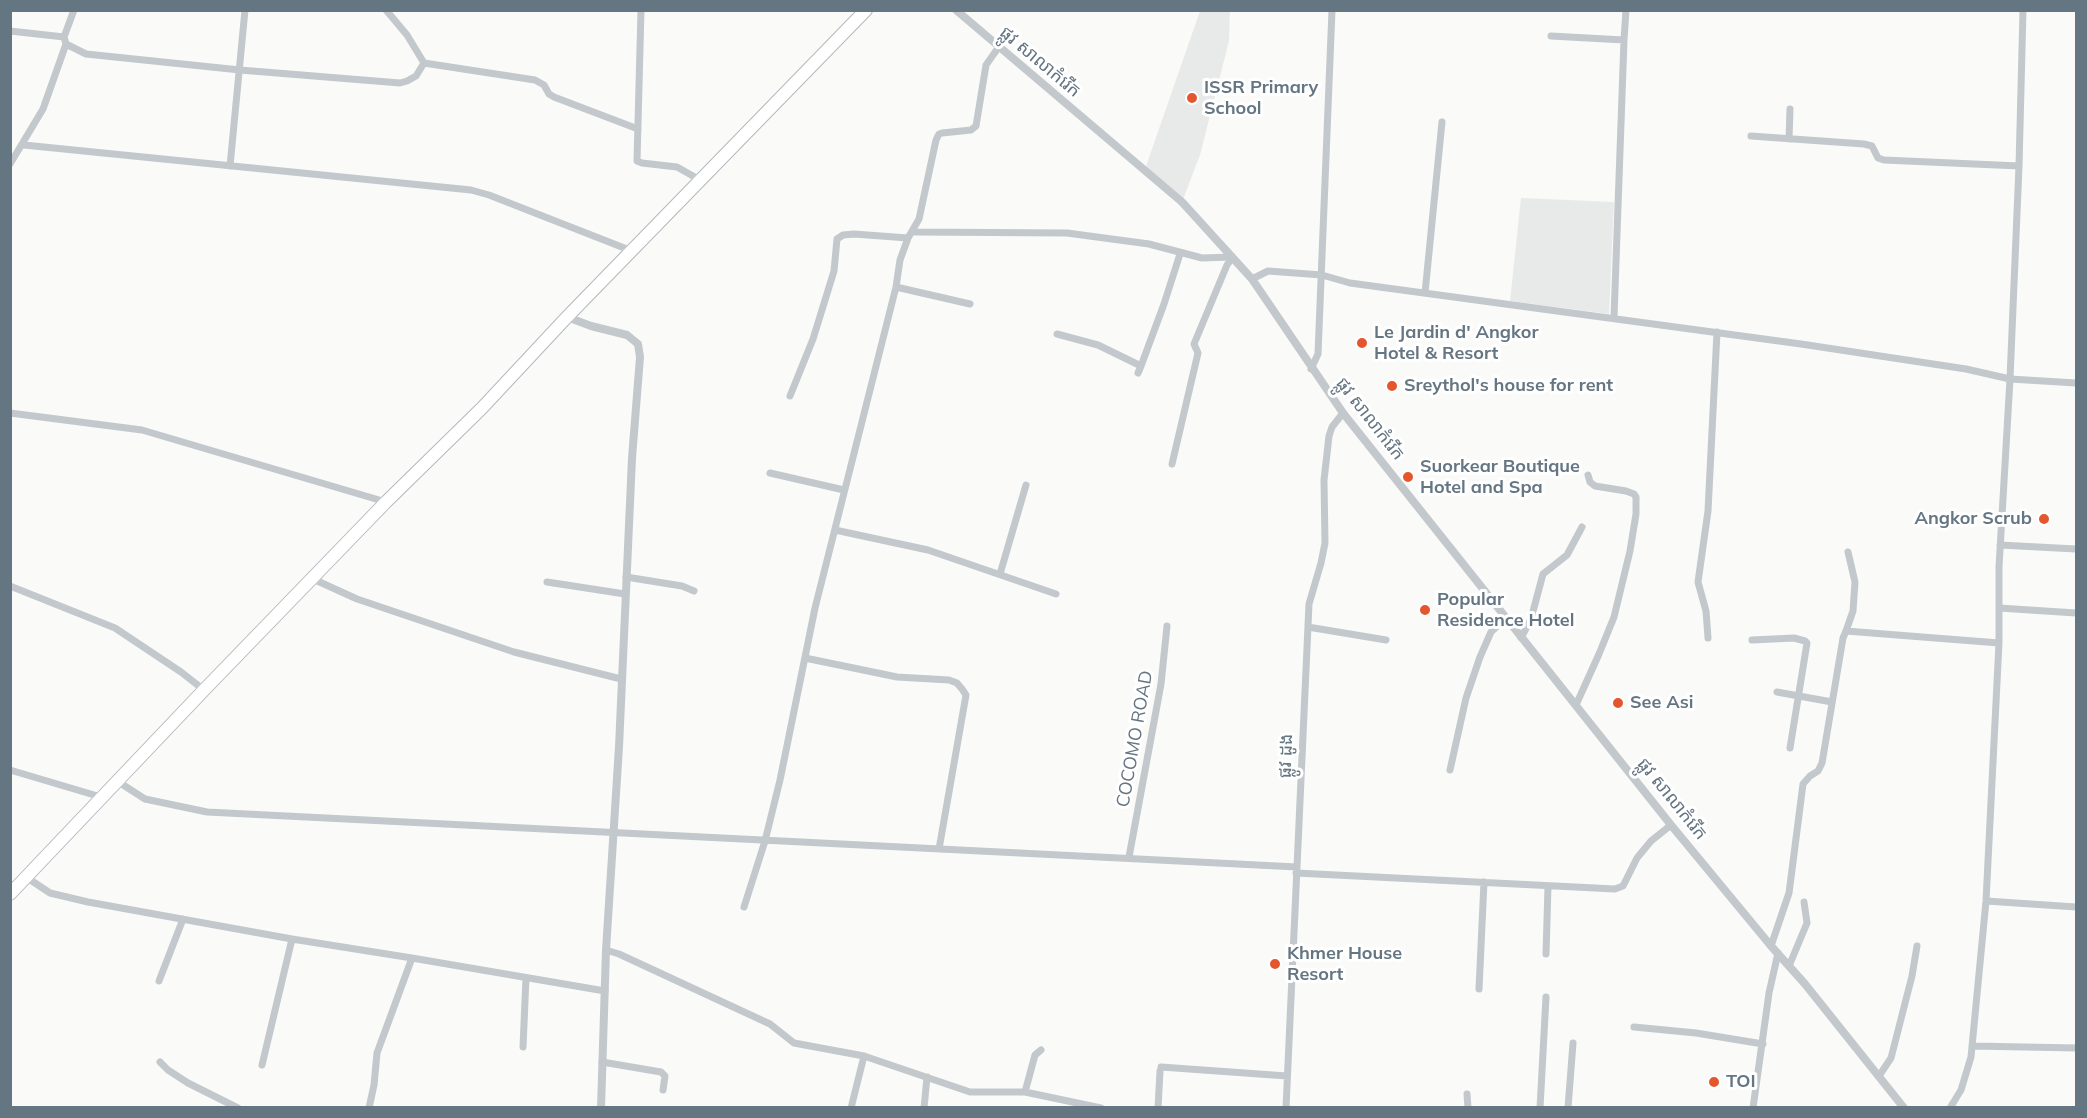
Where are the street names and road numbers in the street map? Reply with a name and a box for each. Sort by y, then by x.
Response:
street label: ផ្លូវ សាលាកំរើក [995,22,1085,102]
street label: ផ្លូវ សាលាកំរើក [1331,373,1409,465]
street label: COCOMO ROAD [1112,669,1158,809]
street label: ផ្លូវ ដូង [1274,733,1298,779]
street label: ផ្លូវ សាលាកំរើក [1632,754,1712,844]

